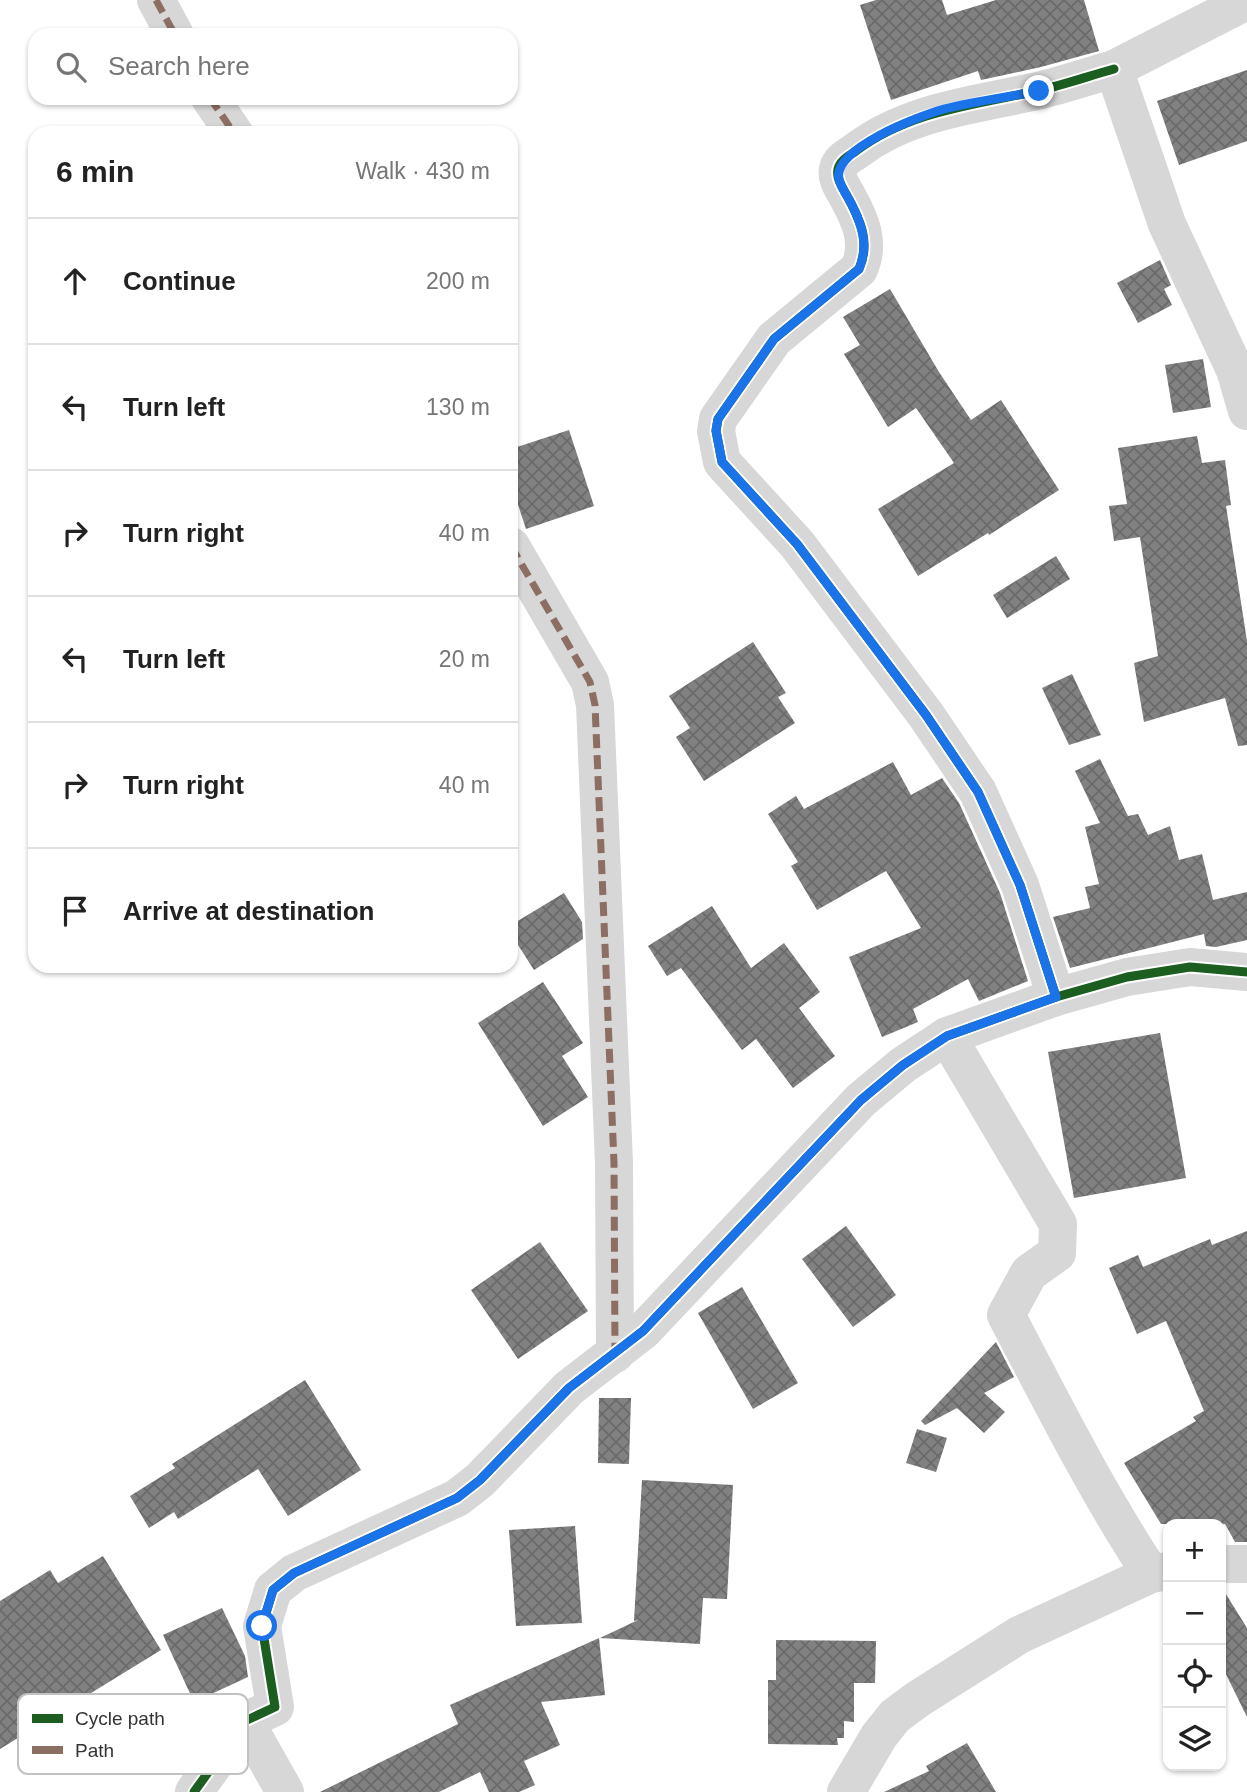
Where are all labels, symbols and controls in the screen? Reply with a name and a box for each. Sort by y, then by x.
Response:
search box [28,28,518,105]
icon: search [52,48,90,86]
text: Search here [108,51,250,81]
route end [1023,75,1054,106]
text: 6 min [56,155,134,188]
text: Walk · 430 m [355,158,490,184]
icon: ahead [56,262,94,300]
text: Continue [123,266,236,296]
text: 200 m [426,268,490,294]
icon: left [56,388,94,426]
text: Turn left [123,392,225,422]
text: 130 m [426,394,490,420]
icon: right [56,514,94,552]
text: Turn right [123,518,244,548]
text: 40 m [439,520,490,546]
icon: left [56,640,94,678]
text: Turn left [123,644,225,674]
text: 20 m [439,646,490,672]
icon: right [56,766,94,804]
text: Turn right [123,770,244,800]
text: 40 m [439,772,490,798]
icon: arrive [56,892,94,930]
text: Arrive at destination [123,896,374,926]
map controls [1163,1519,1226,1771]
button: + [1163,1519,1226,1582]
button: − [1163,1582,1226,1645]
route start [246,1610,277,1641]
button: locate [1163,1645,1226,1708]
legend [18,1694,248,1774]
text: Cycle path [75,1708,165,1729]
button: layers [1163,1708,1226,1771]
text: Path [75,1740,114,1761]

